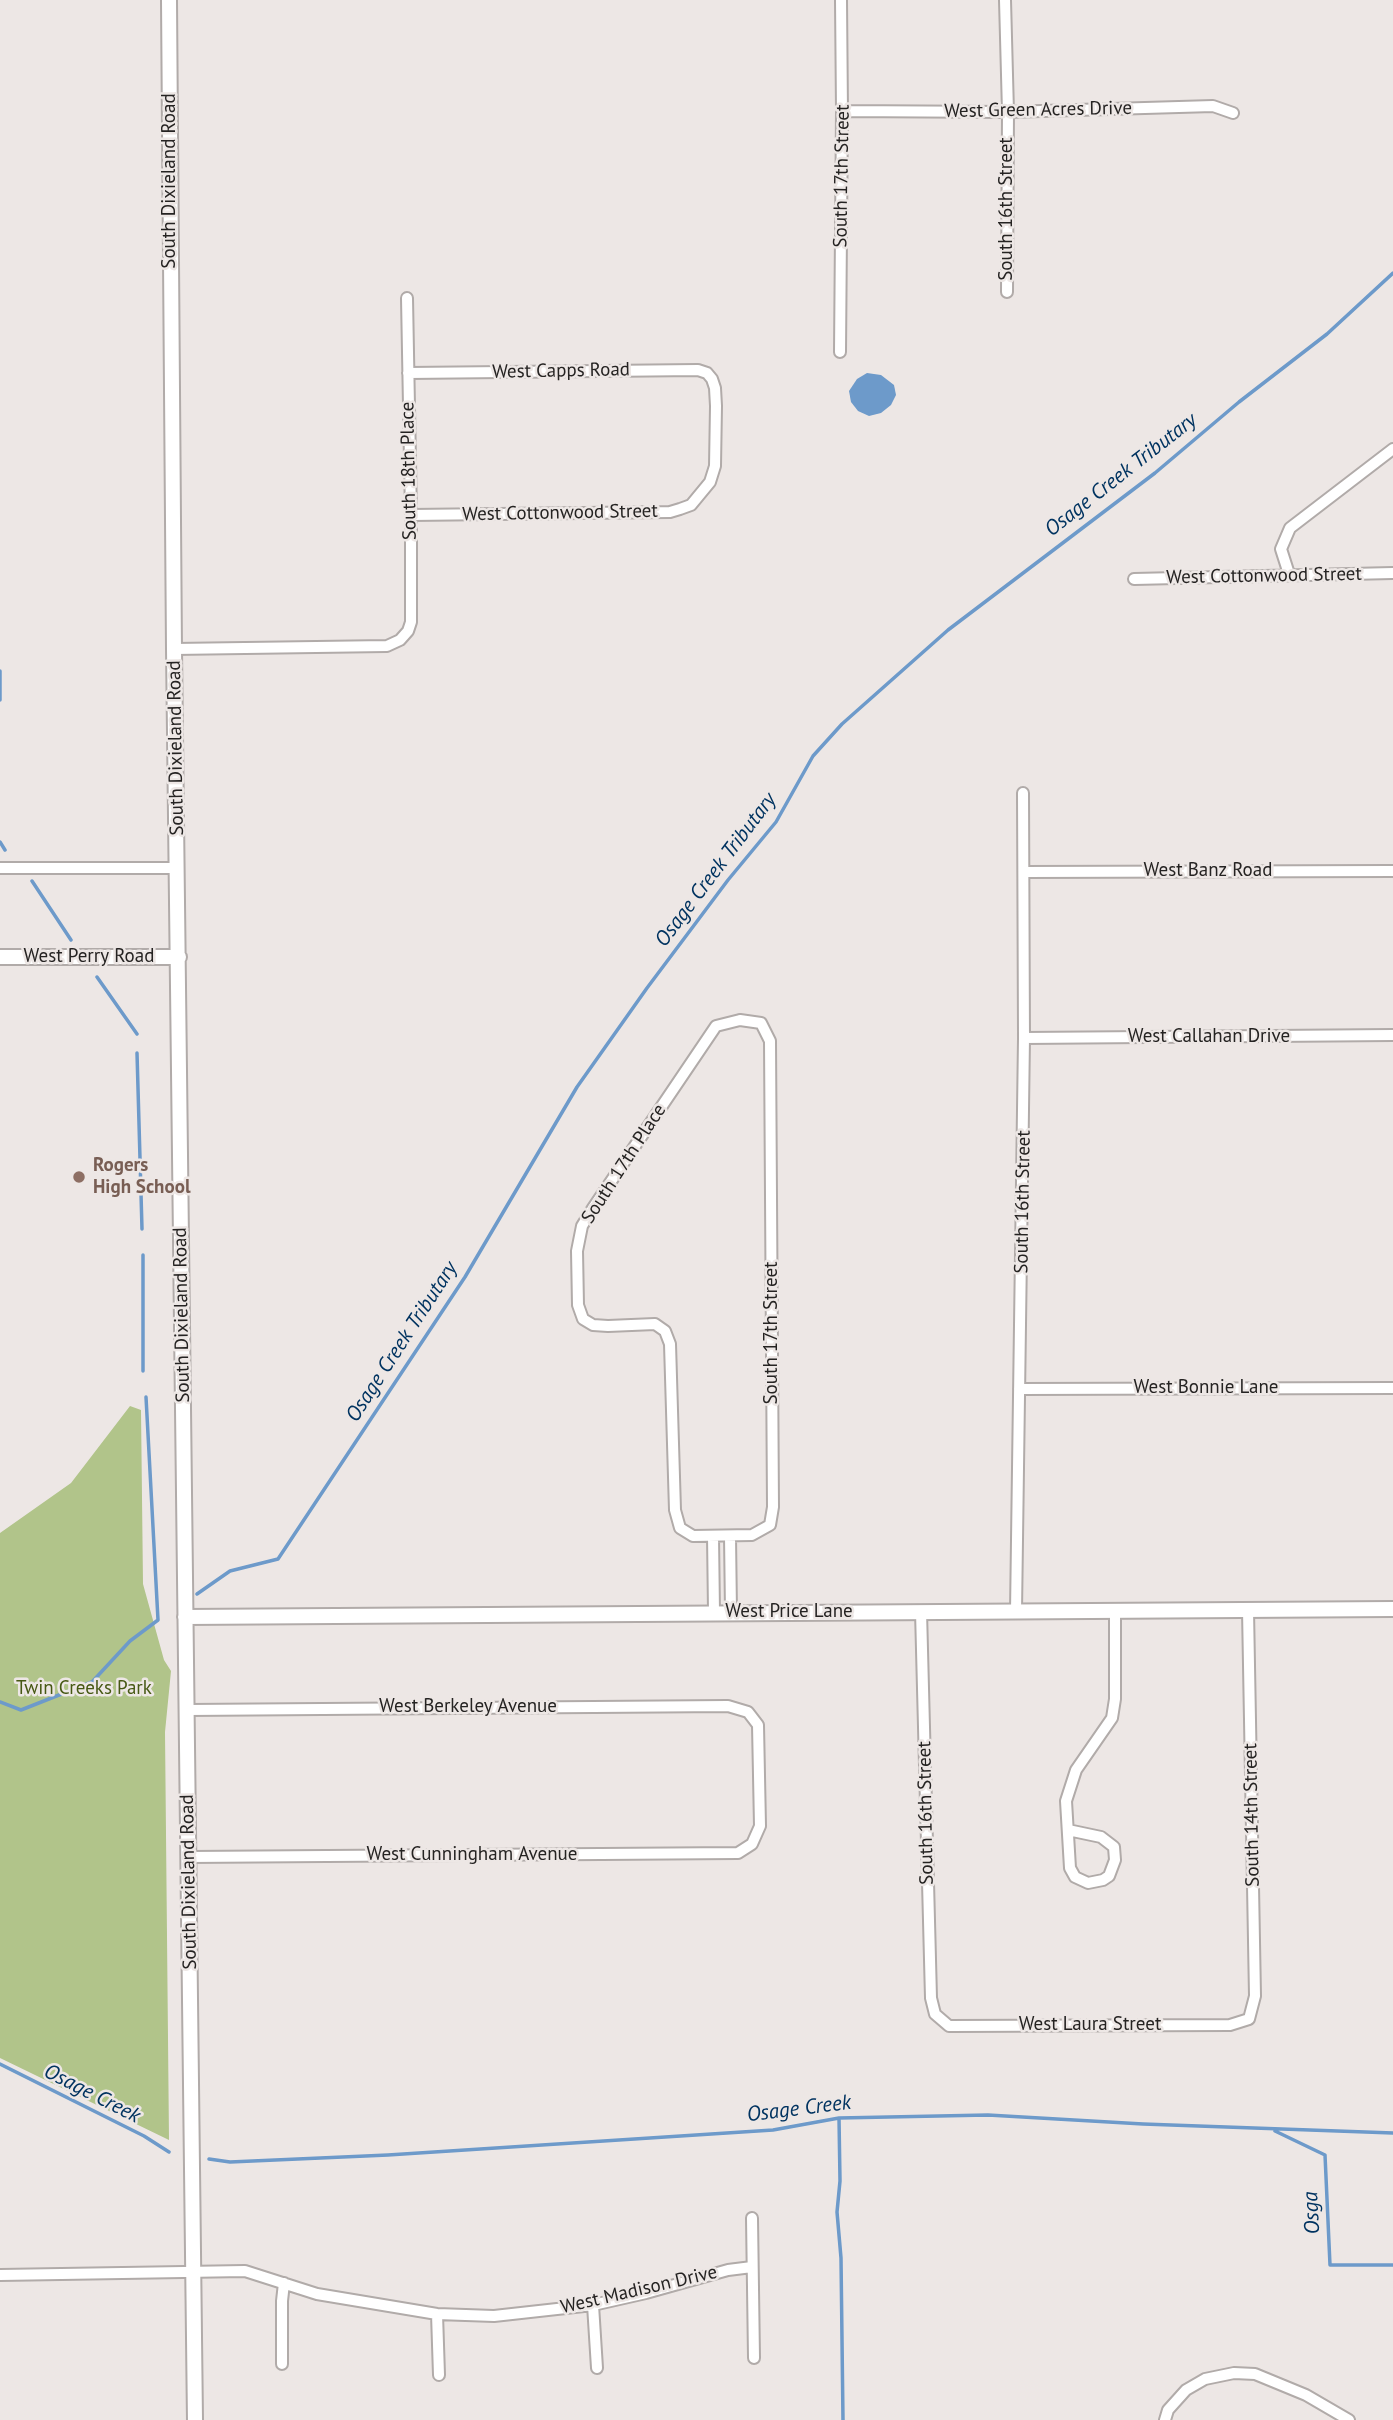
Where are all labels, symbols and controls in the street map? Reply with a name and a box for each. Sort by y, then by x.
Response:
street label: South Dixieland Road [159,93,181,269]
street label: West Green Acres Drive [944,97,1132,123]
street label: South 17th Street [829,104,855,248]
street label: South 16th Street [996,137,1018,281]
street label: West Capps Road [492,358,630,384]
street label: South 18th Place [396,402,422,540]
water label: Osage Creek Tributary [1040,408,1202,542]
street label: West Cottonwood Street [462,500,658,526]
street label: West Cottonwood Street [1166,563,1362,589]
street label: South Dixieland Road [163,660,189,836]
water label: Osage Creek Tributary [650,788,782,952]
street label: West Banz Road [1144,860,1272,882]
street label: West Perry Road [24,946,154,968]
street label: West Callahan Drive [1128,1026,1290,1048]
street label: South 17th Place [577,1100,671,1228]
street label: South 16th Street [1010,1130,1036,1274]
place label: Rogers High School [93,1155,190,1199]
marker: Rogers High School [71,1169,87,1185]
street label: South Dixieland Road [169,1227,195,1403]
water label: Osage Creek Tributary [341,1257,463,1427]
street label: South 17th Street [761,1261,783,1405]
street label: West Bonnie Lane [1134,1377,1278,1399]
street label: West Price Lane [725,1601,853,1623]
park label: Twin Creeks Park [16,1678,152,1700]
street label: West Berkeley Avenue [379,1696,557,1718]
street label: South 16th Street [913,1741,939,1885]
street label: South 14th Street [1239,1743,1265,1887]
street label: South Dixieland Road [176,1794,202,1970]
street label: West Cunningham Avenue [367,1844,577,1866]
street label: West Laura Street [1019,2014,1161,2036]
water label: Osage Creek [40,2059,144,2129]
water label: Osage Creek [745,2090,853,2128]
water label: Osga [1298,2191,1326,2235]
street label: West Madison Drive [558,2261,720,2319]

